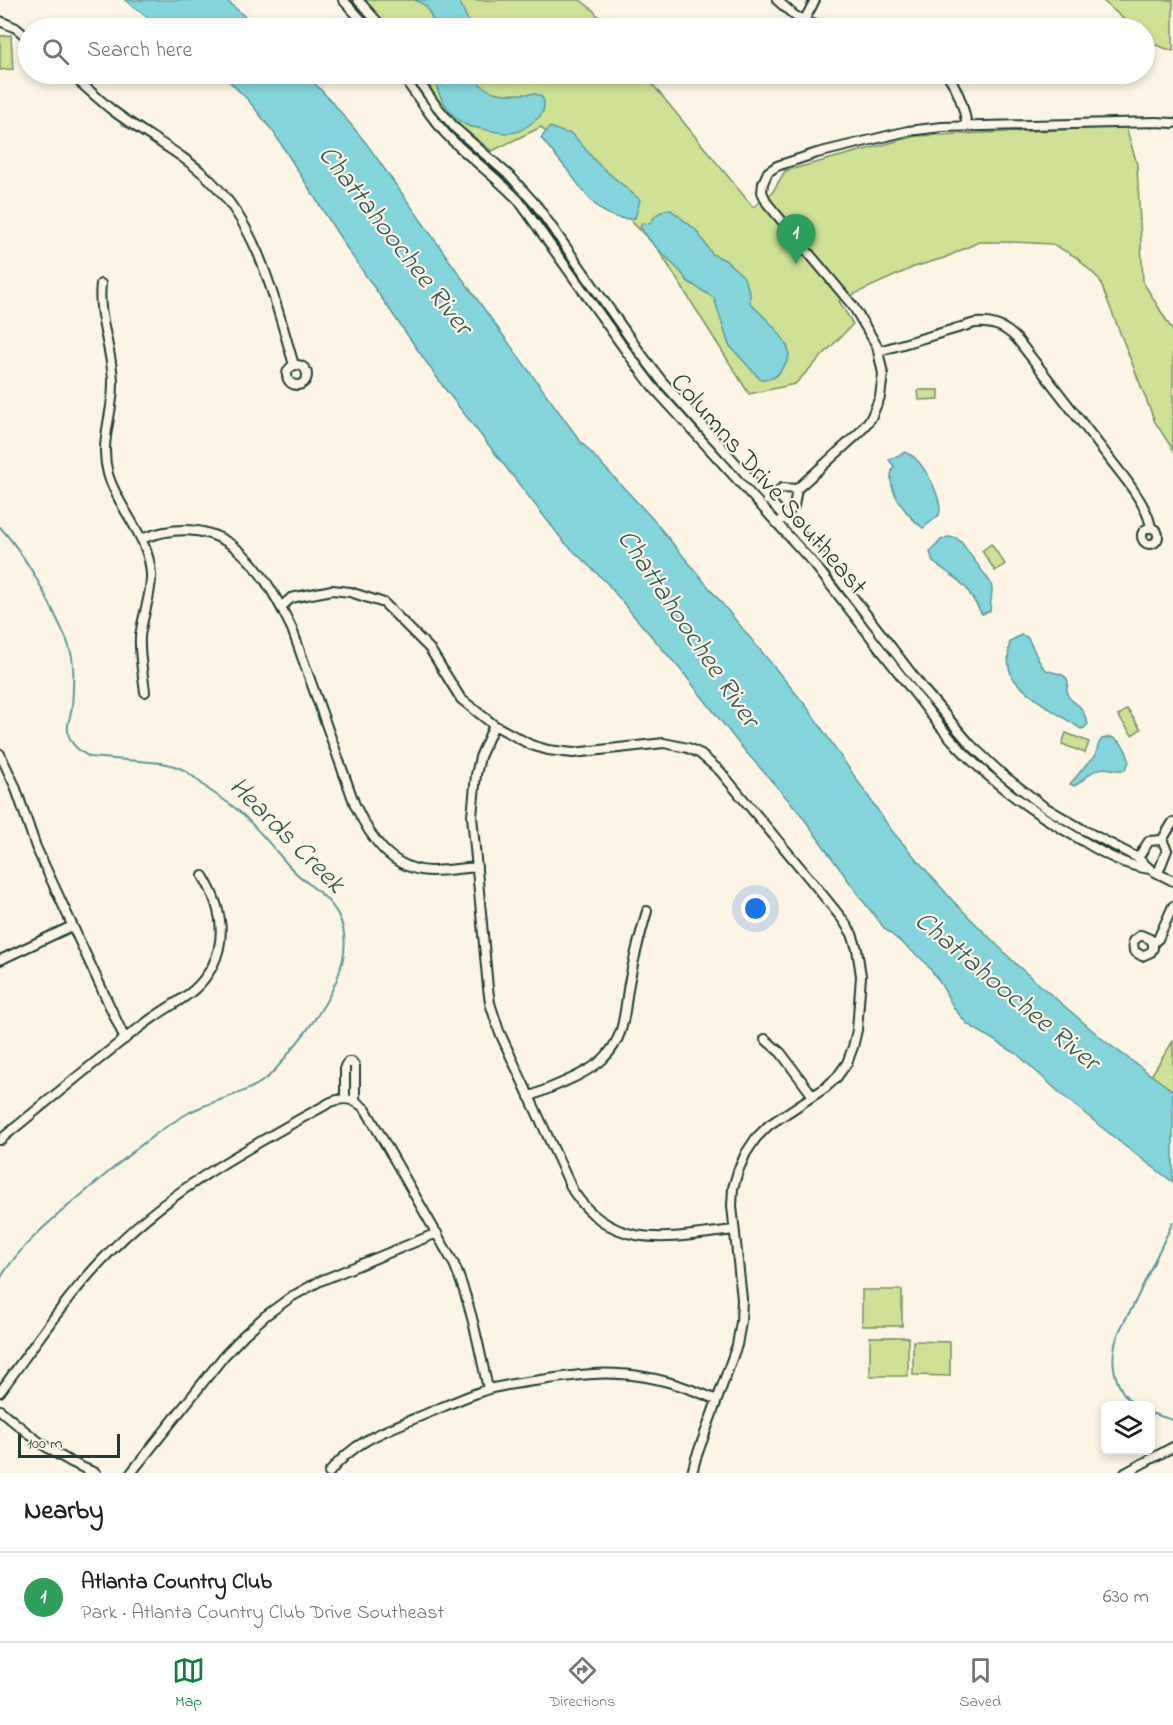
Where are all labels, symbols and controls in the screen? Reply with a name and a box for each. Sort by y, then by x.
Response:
search box [18,18,1155,84]
icon: search [39,35,72,68]
text: Search here [87,35,192,67]
water label: Chattahoochee River [307,137,483,347]
pin: 1 [776,214,816,264]
street label: Columns Drive Southeast [660,365,876,605]
water label: Chattahoochee River [605,522,771,739]
water label: Heards Creek [218,768,355,905]
your location [741,894,770,923]
water label: Chattahoochee River [904,902,1110,1084]
map controls [1101,1401,1155,1455]
button: layers [1101,1401,1155,1455]
scale bar [18,1431,120,1458]
text: 100 m [27,1432,62,1456]
text: Nearby [24,1493,103,1531]
text: Atlanta Country Club [81,1567,272,1599]
text: 1 [40,1583,47,1612]
text: 630 m [1103,1583,1149,1612]
text: Park · Atlanta Country Club Drive Southeast [81,1599,444,1628]
tab: Map [172,1654,205,1714]
tab: Directions [549,1654,615,1714]
tab: Saved [959,1654,1001,1714]

